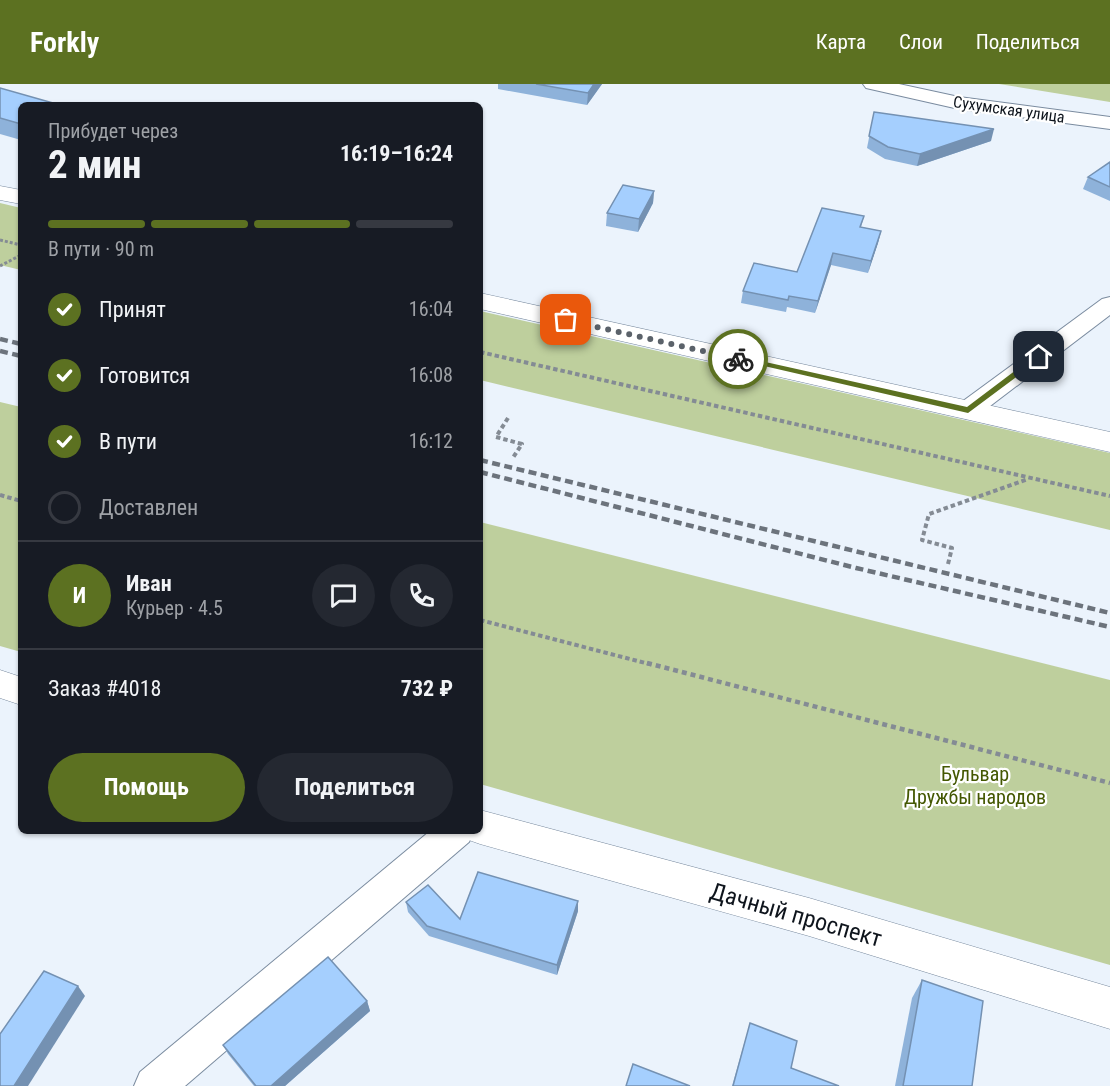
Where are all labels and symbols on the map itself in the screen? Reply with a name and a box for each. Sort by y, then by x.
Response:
street label: Сухумская улица [952,92,1066,127]
pin [540,294,591,345]
courier [708,329,768,389]
pin [1013,331,1064,382]
park label: Бульвар Дружбы народов [904,762,1046,809]
street label: Дачный проспект [707,877,885,953]

